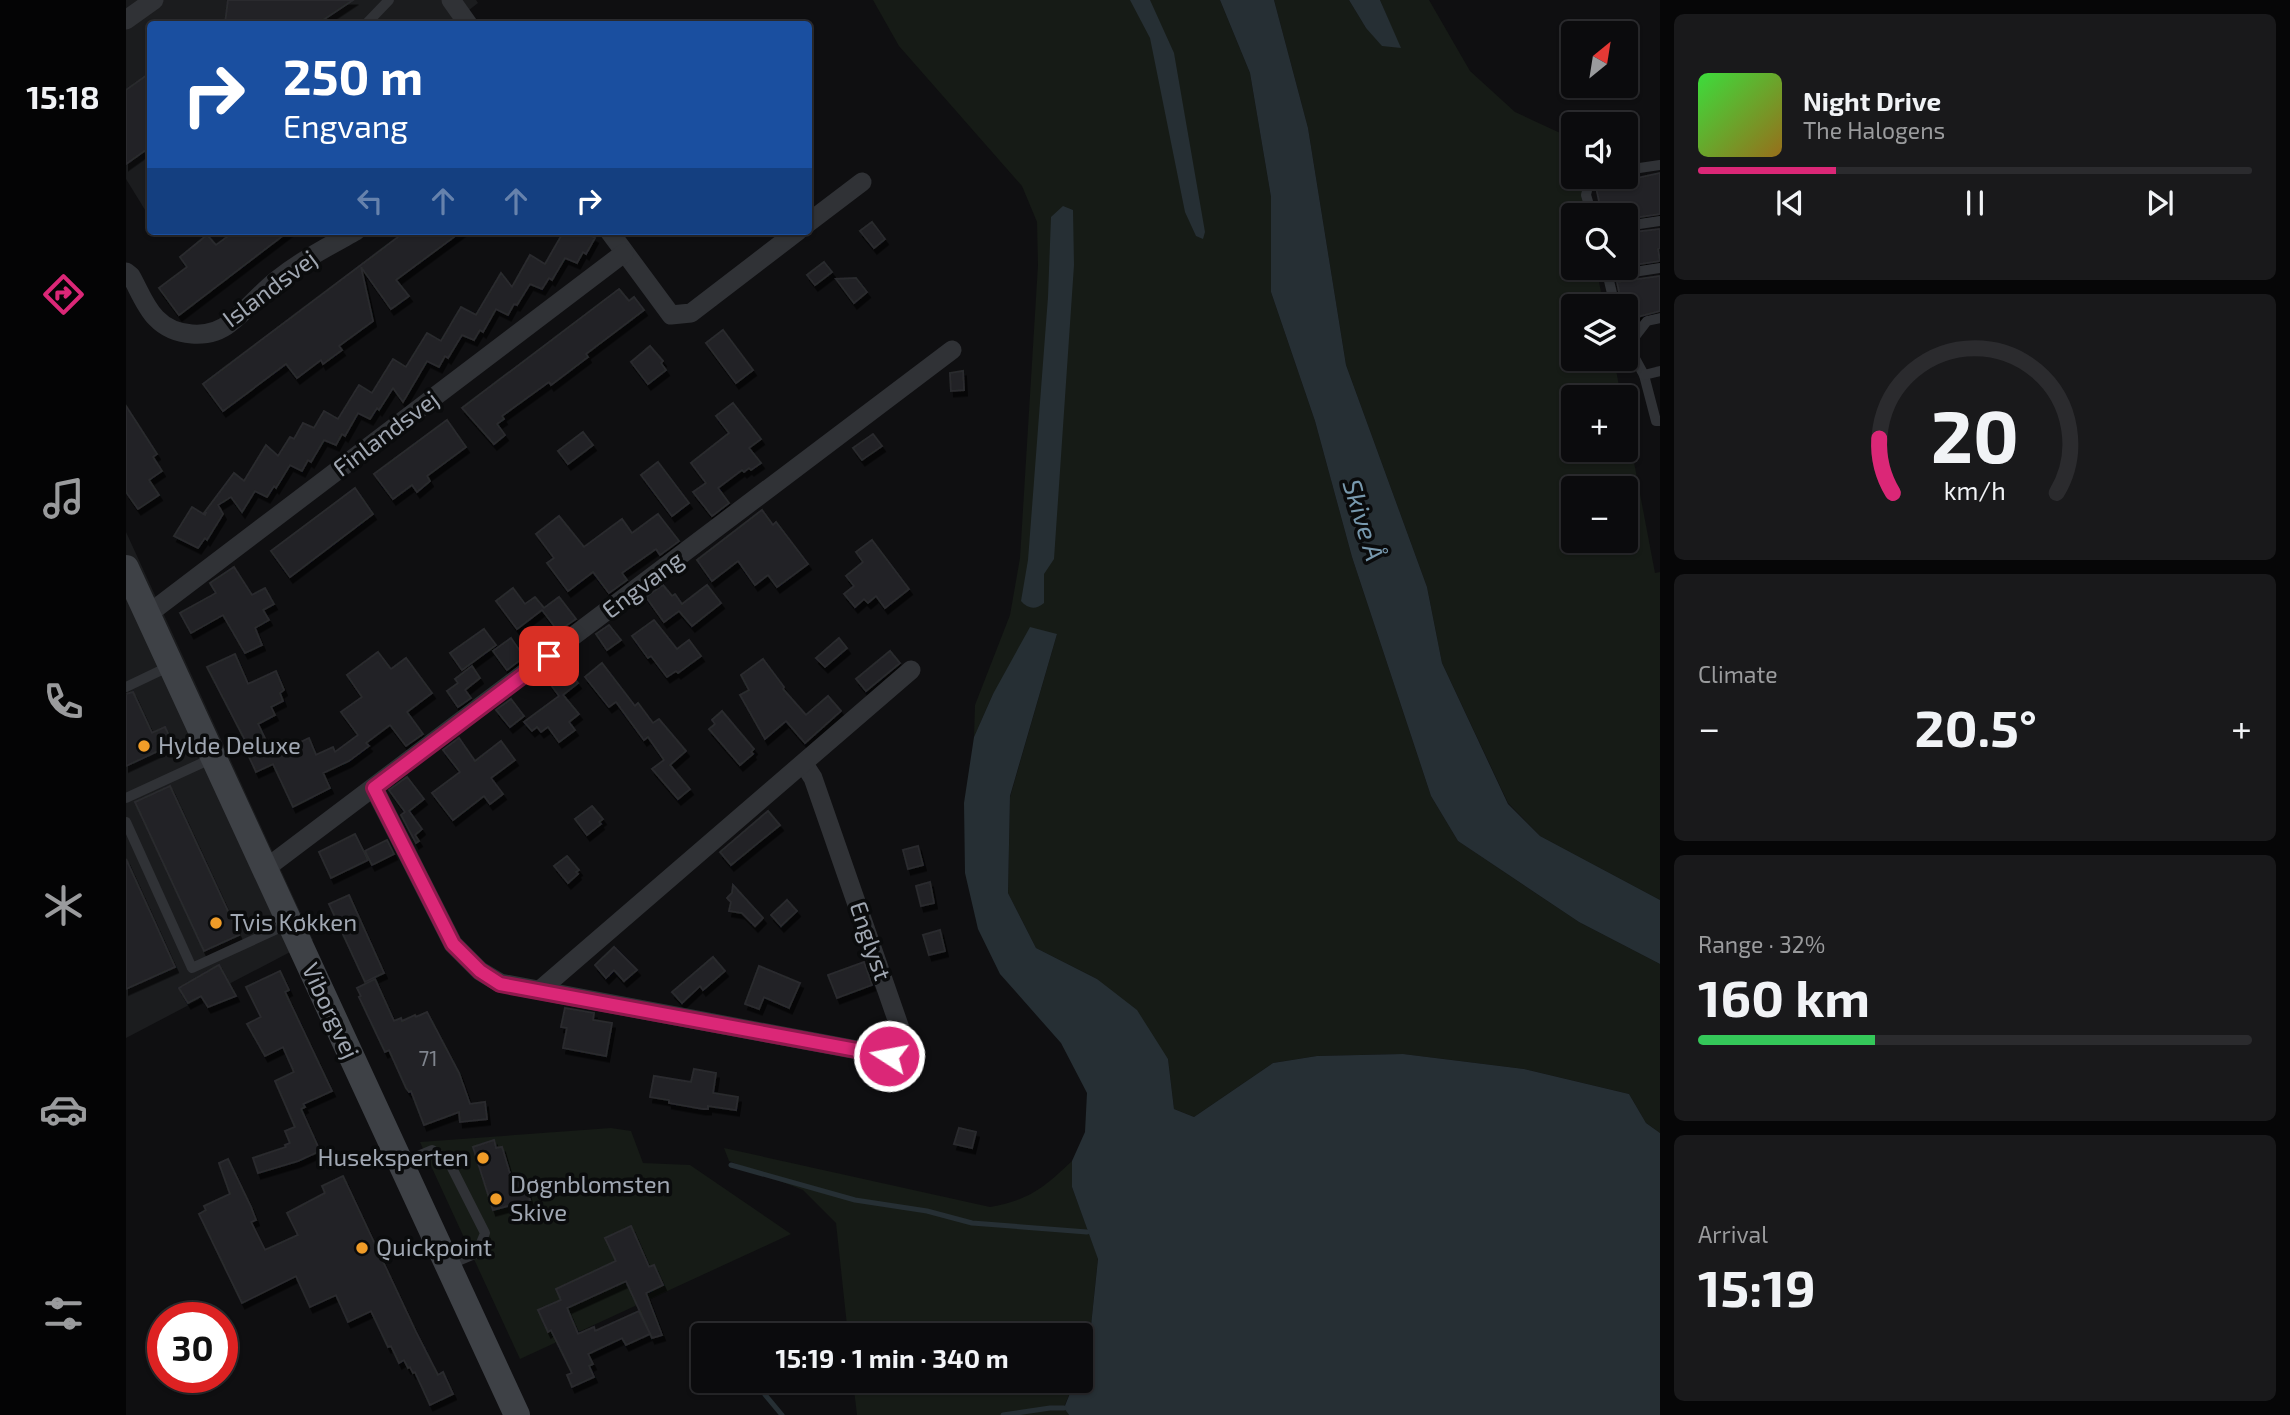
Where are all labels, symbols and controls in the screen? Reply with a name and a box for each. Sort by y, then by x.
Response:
north arrow [1561,21,1638,98]
map controls [1561,21,1638,553]
text: 250 m [283,46,423,105]
icon: right [168,49,259,140]
text: 15:18 [26,77,100,115]
text: Night Drive [1803,85,1941,116]
text: Engvang [283,106,408,144]
button: sound [1561,112,1638,189]
text: The Halogens [1803,116,1945,144]
icon: left [351,182,389,220]
icon: ahead [424,182,462,220]
icon: ahead [497,182,535,220]
icon: right [570,182,608,220]
icon: previous [1771,184,1809,222]
icon: pause [1956,184,1994,222]
icon: next [2141,184,2179,222]
button: search [1561,203,1638,280]
street label: Islandsvej [216,243,322,333]
icon: directions [39,270,88,319]
button: layers [1561,294,1638,371]
street label: Finlandsvej [327,384,444,482]
button: + [1561,385,1638,462]
text: 20 [1931,391,2019,479]
icon: music [39,474,88,523]
water label: Skive Å [1337,475,1391,564]
text: km/h [1944,475,2006,505]
button: − [1561,476,1638,553]
street label: Engvang [596,544,688,624]
pin [519,626,579,686]
icon: arrive [530,637,568,675]
text: Climate [1698,660,1778,688]
icon: phone [39,677,88,726]
text: 20.5° [1914,695,2037,757]
text: − [1698,704,1720,750]
text: + [2231,704,2252,750]
place label: Hylde Deluxe [158,730,301,759]
marker: Hylde Deluxe [136,738,152,754]
icon: climate [39,881,88,930]
street label: Englyst [844,897,898,984]
place label: Tvis Køkken [230,907,357,936]
marker: Tvis Køkken [208,915,224,931]
text: Range · 32% [1698,930,1825,958]
street label: Viborgvej [297,958,366,1063]
text: 160 km [1698,965,1870,1027]
position arrow [852,1019,926,1093]
house number: 71 [418,1045,438,1070]
icon: car [39,1085,88,1134]
place label: Huseksperten [317,1142,469,1171]
marker: Huseksperten [475,1150,491,1166]
place label: Døgnblomsten Skive [510,1169,671,1226]
marker: Døgnblomsten Skive [488,1191,504,1207]
text: Arrival [1698,1220,1768,1248]
place label: Quickpoint [376,1232,492,1261]
marker: Quickpoint [354,1240,370,1256]
text: 15:19 [1698,1255,1816,1317]
icon: filters [39,1289,88,1338]
speed limit sign: 30 [147,1302,238,1393]
text: 15:19 · 1 min · 340 m [775,1342,1009,1373]

